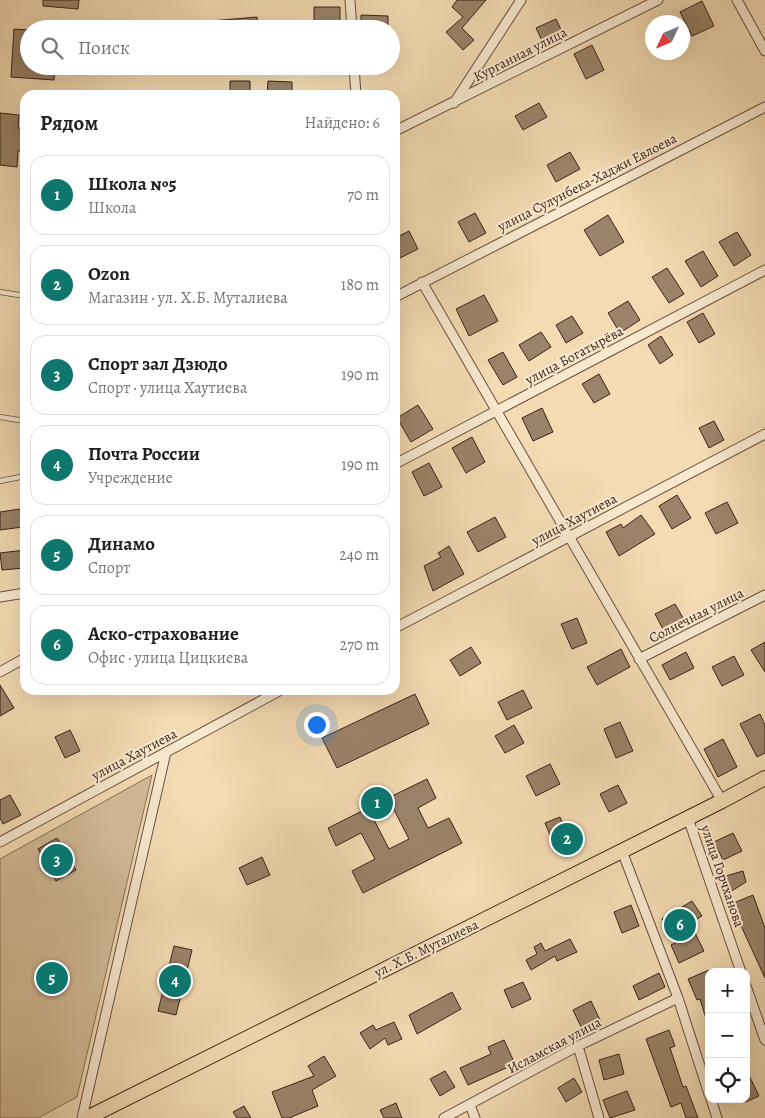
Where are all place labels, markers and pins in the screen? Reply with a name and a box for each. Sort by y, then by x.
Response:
pin: 1 [361,784,393,822]
pin: 2 [551,820,583,858]
pin: 3 [41,841,73,879]
pin: 6 [664,906,696,944]
pin: 5 [36,959,68,997]
pin: 4 [159,962,191,1000]

